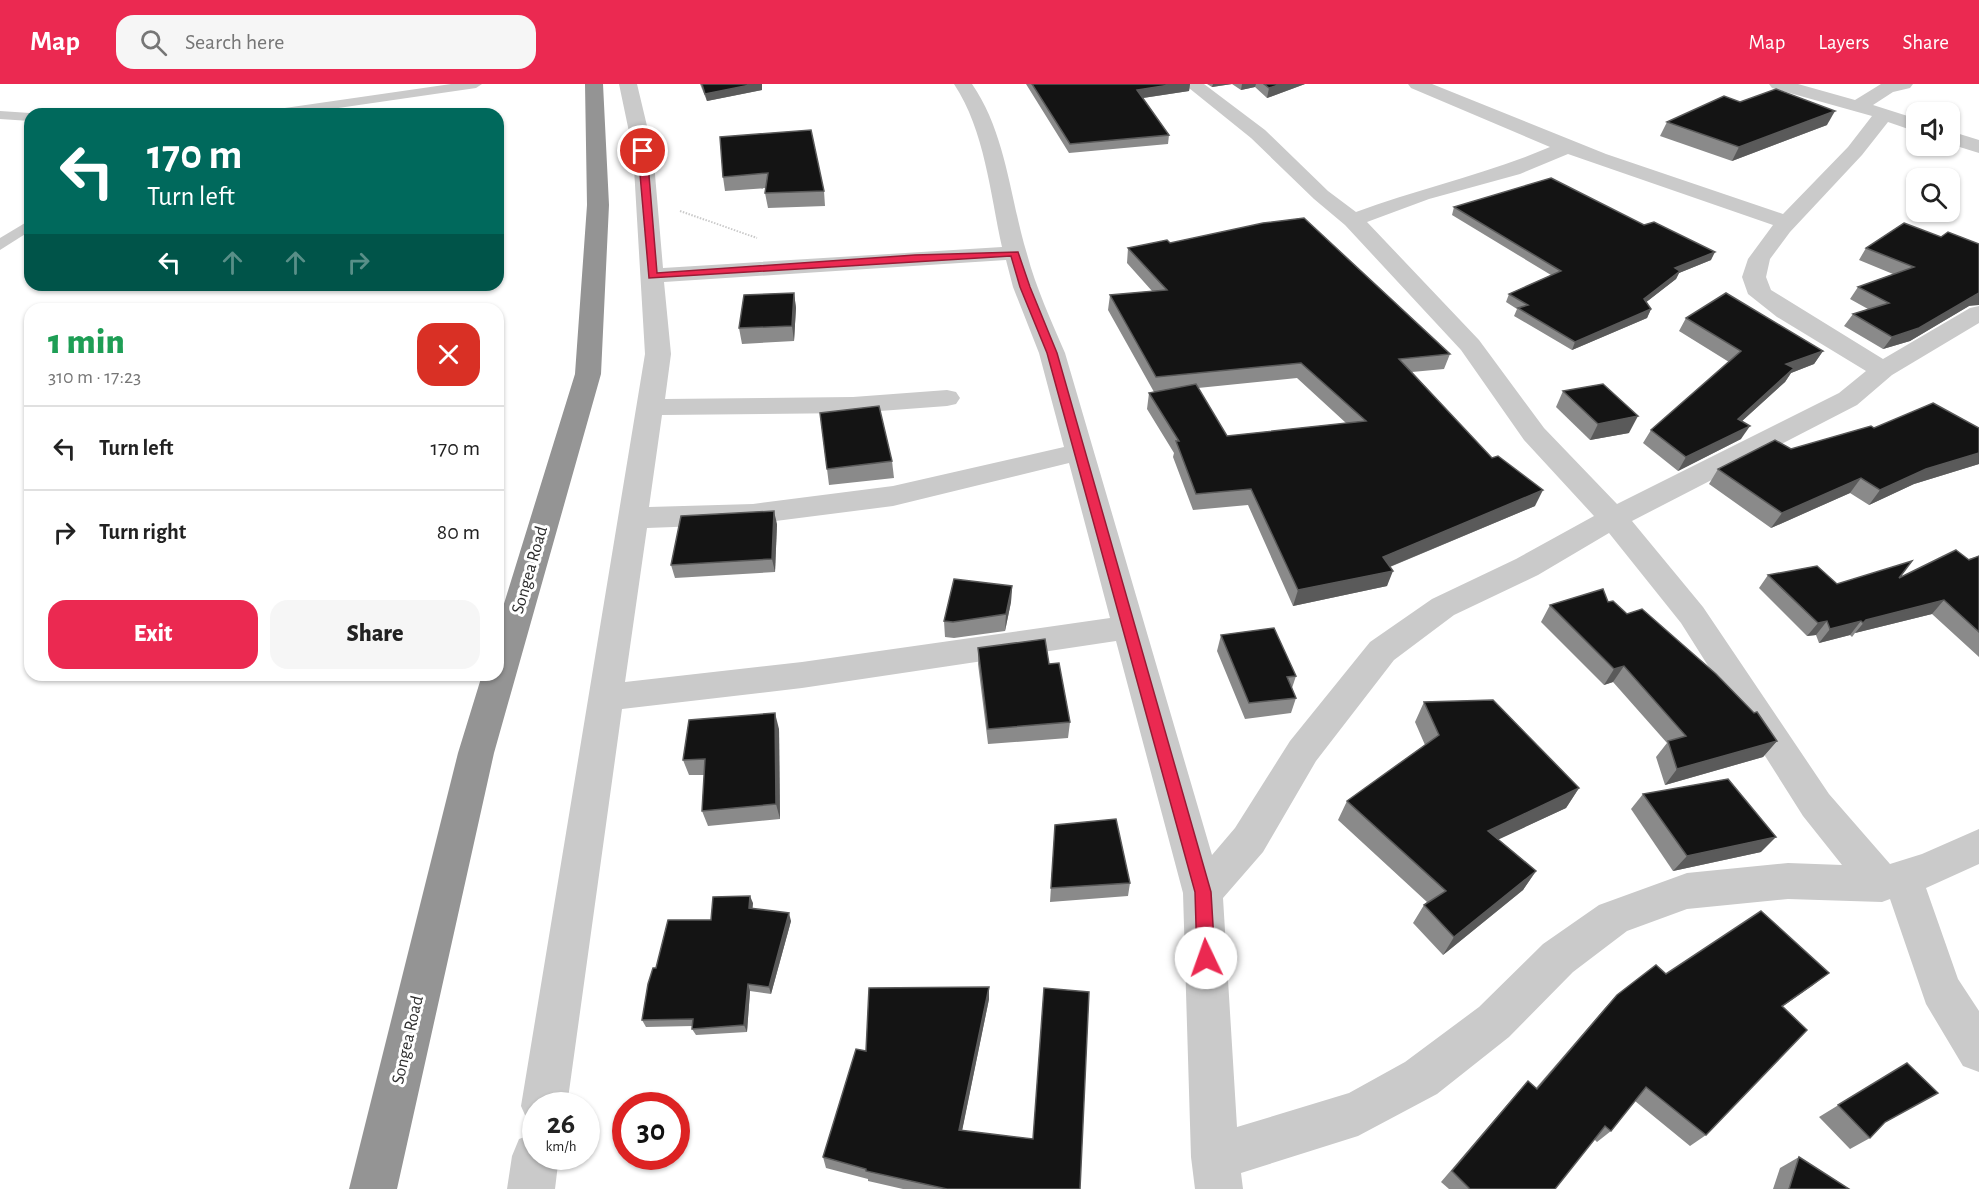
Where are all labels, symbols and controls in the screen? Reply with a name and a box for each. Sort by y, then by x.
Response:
search box [116,15,536,69]
icon: search [137,26,170,59]
text: Map [30,28,80,56]
text: Search here [185,31,284,53]
text: Map [1749,32,1785,53]
text: Layers [1818,32,1869,53]
text: Share [1902,32,1949,53]
map controls [1906,102,1960,222]
button: sound [1906,102,1960,156]
pin [617,125,668,176]
icon: left [48,132,126,210]
text: 170 m [147,134,242,176]
icon: arrive [626,134,659,167]
button: search [1906,168,1960,222]
text: Turn left [147,183,235,210]
icon: left [153,246,186,279]
icon: ahead [216,246,249,279]
icon: ahead [279,246,312,279]
icon: right [342,246,375,279]
button: close [417,323,480,386]
text: 1 min [48,324,125,360]
text: 310 m · 17:23 [48,367,141,387]
icon: left [48,432,81,465]
text: Turn left [99,437,173,459]
text: 170 m [430,437,480,459]
icon: right [48,516,81,549]
text: Turn right [99,521,186,543]
text: 80 m [437,521,480,543]
street label: Songea Road [509,524,551,616]
button: Exit [48,600,258,669]
button: Share [270,600,480,669]
position arrow [1174,926,1238,990]
street label: Songea Road [389,994,427,1086]
speed limit sign: 30 [612,1092,690,1170]
text: 26 [547,1109,575,1139]
text: km/h [546,1139,576,1154]

